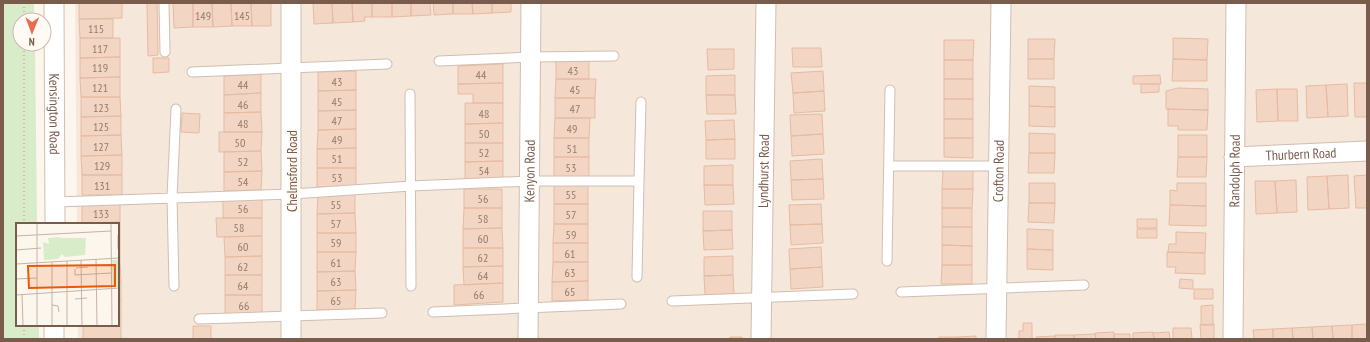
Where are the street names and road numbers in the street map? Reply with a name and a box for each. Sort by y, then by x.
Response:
street label: Kensington Road [45,73,64,155]
street label: Chelmsford Road [283,130,301,212]
street label: Lyndhurst Road [754,134,773,208]
street label: Randolph Road [1225,134,1244,208]
street label: Kenyon Road [520,140,539,202]
street label: Crofton Road [989,140,1008,202]
street label: Thurbern Road [1265,143,1337,165]

